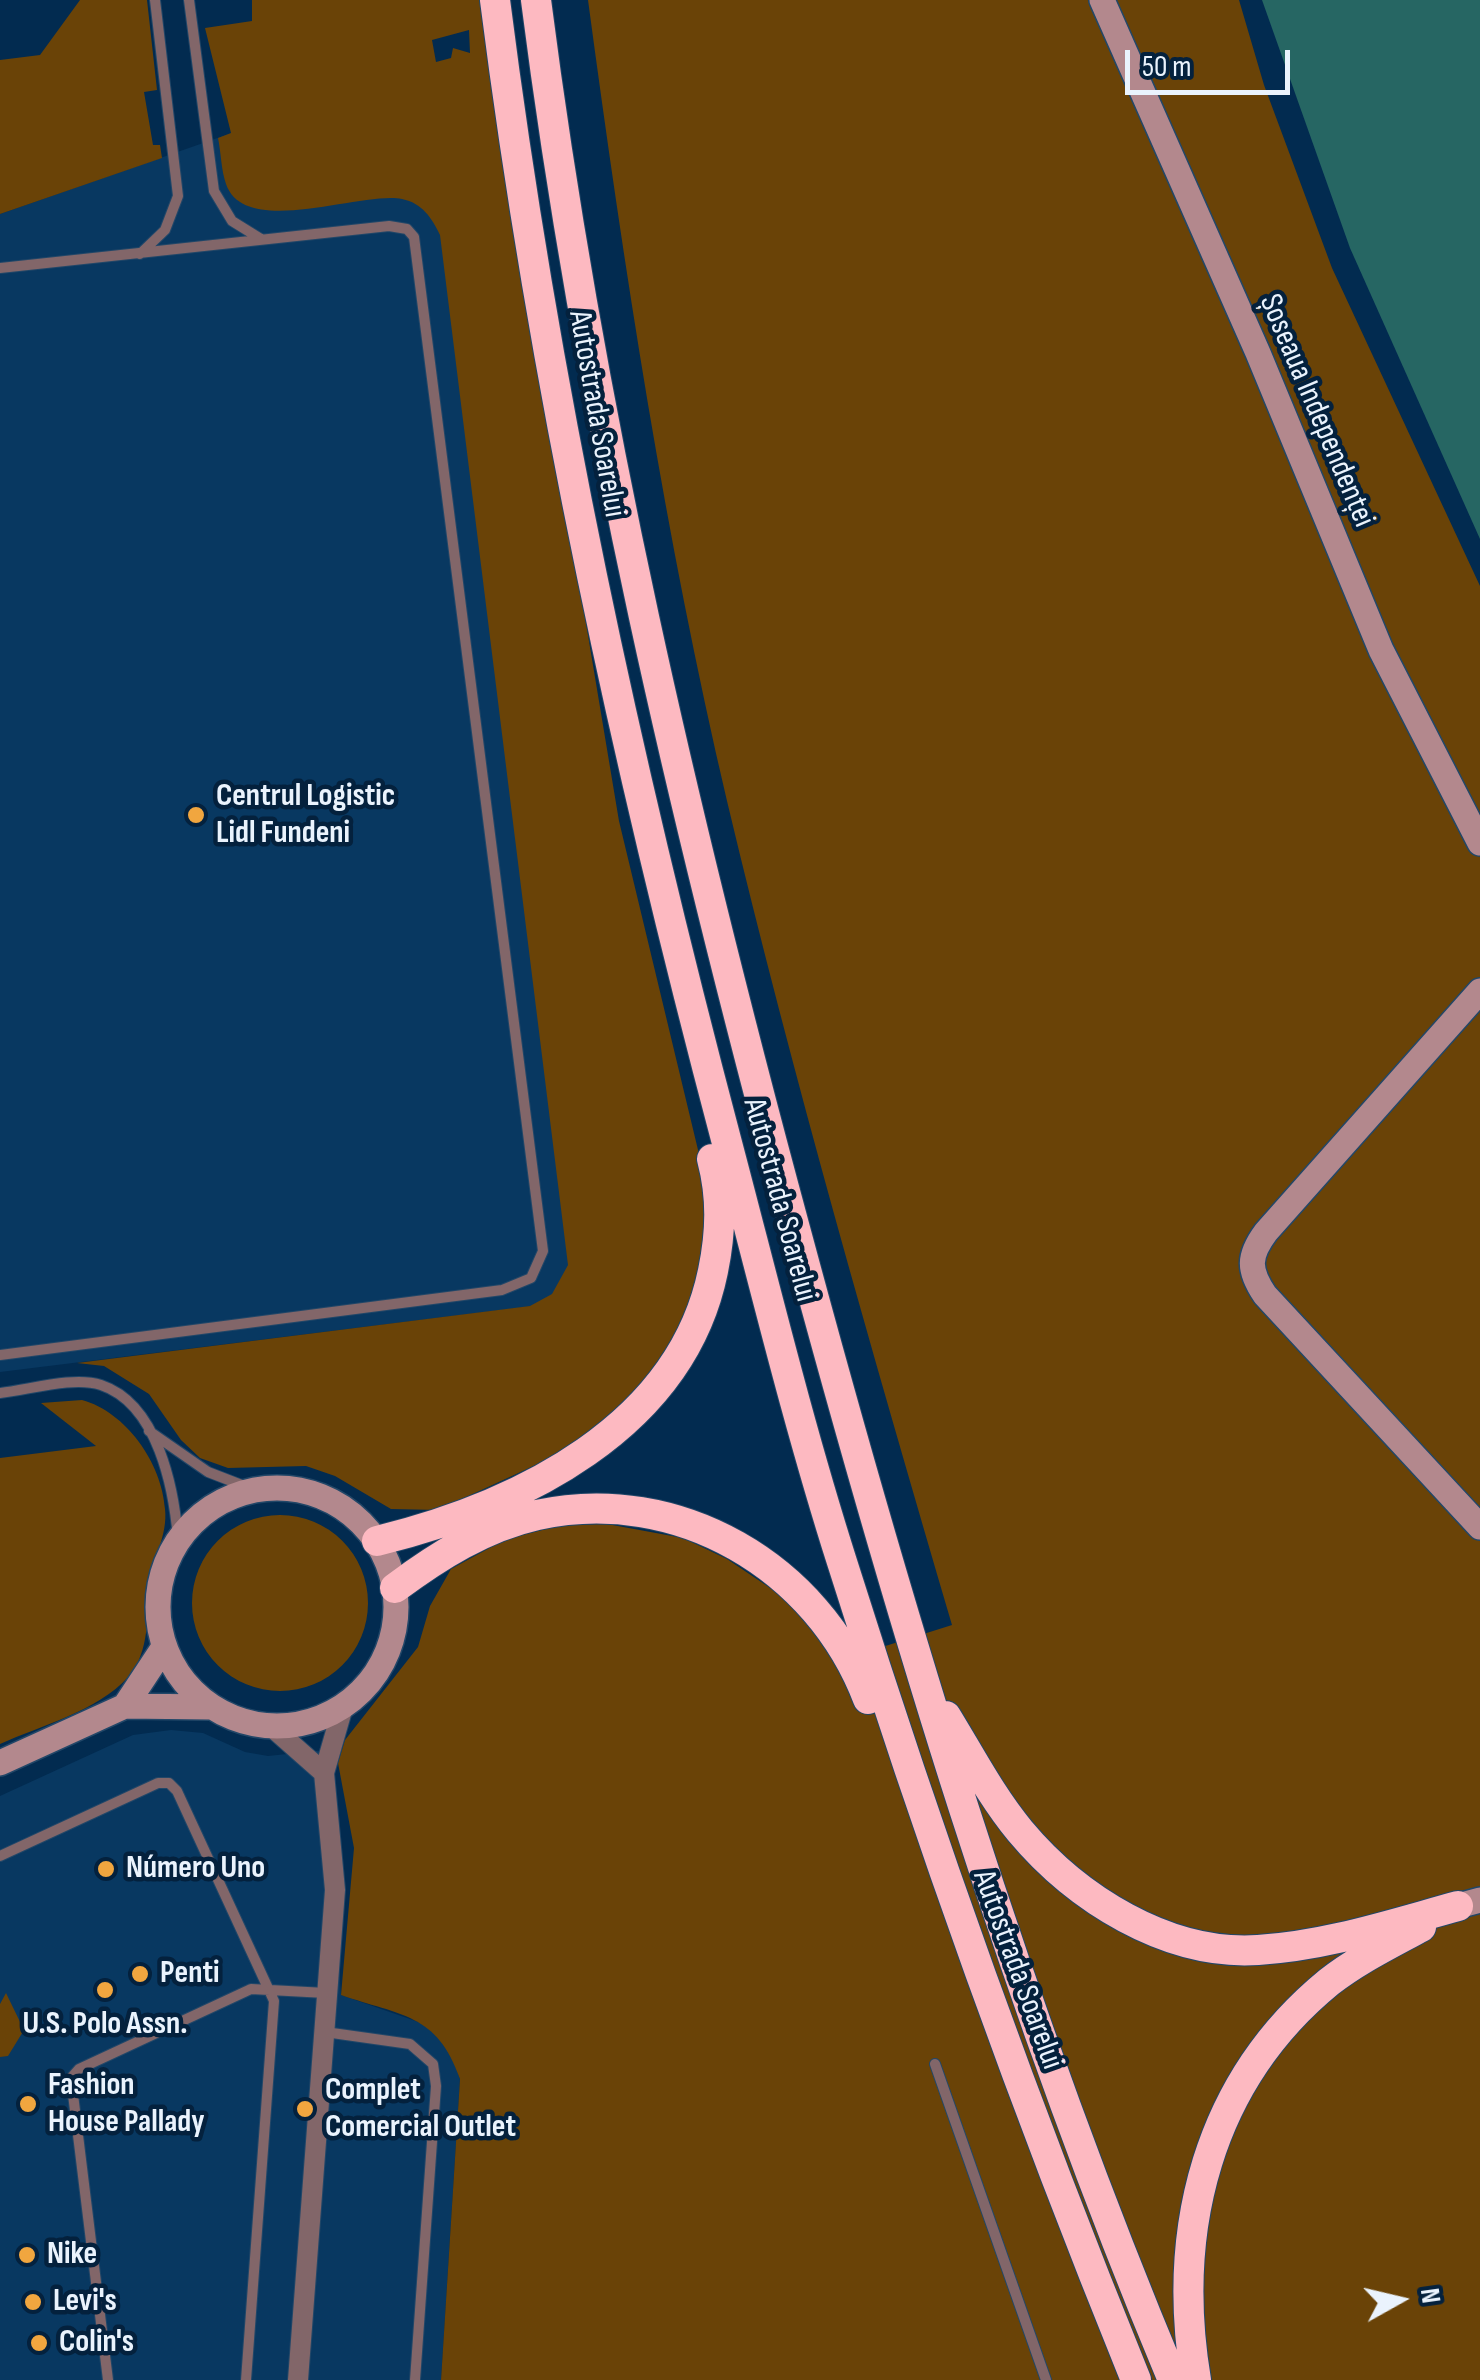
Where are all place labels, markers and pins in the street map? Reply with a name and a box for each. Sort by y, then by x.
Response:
place label: Centrul Logistic Lidl Fundeni [216,778,395,853]
marker: Centrul Logistic Lidl Fundeni [185,804,207,826]
place label: Número Uno [126,1850,265,1888]
marker: Número Uno [95,1858,117,1880]
place label: Penti [160,1955,220,1993]
marker: Penti [129,1963,151,1985]
marker: U.S. Polo Assn. [94,1979,116,2001]
place label: U.S. Polo Assn. [23,2006,187,2044]
place label: Fashion House Pallady [48,2067,204,2142]
place label: Complet Comercial Outlet [325,2072,516,2147]
marker: Fashion House Pallady [17,2093,39,2115]
marker: Complet Comercial Outlet [294,2098,316,2120]
place label: Nike [47,2236,97,2274]
marker: Nike [16,2244,38,2266]
place label: Levi's [53,2283,117,2321]
marker: Levi's [22,2291,44,2313]
place label: Colin's [59,2324,134,2362]
marker: Colin's [28,2332,50,2354]

